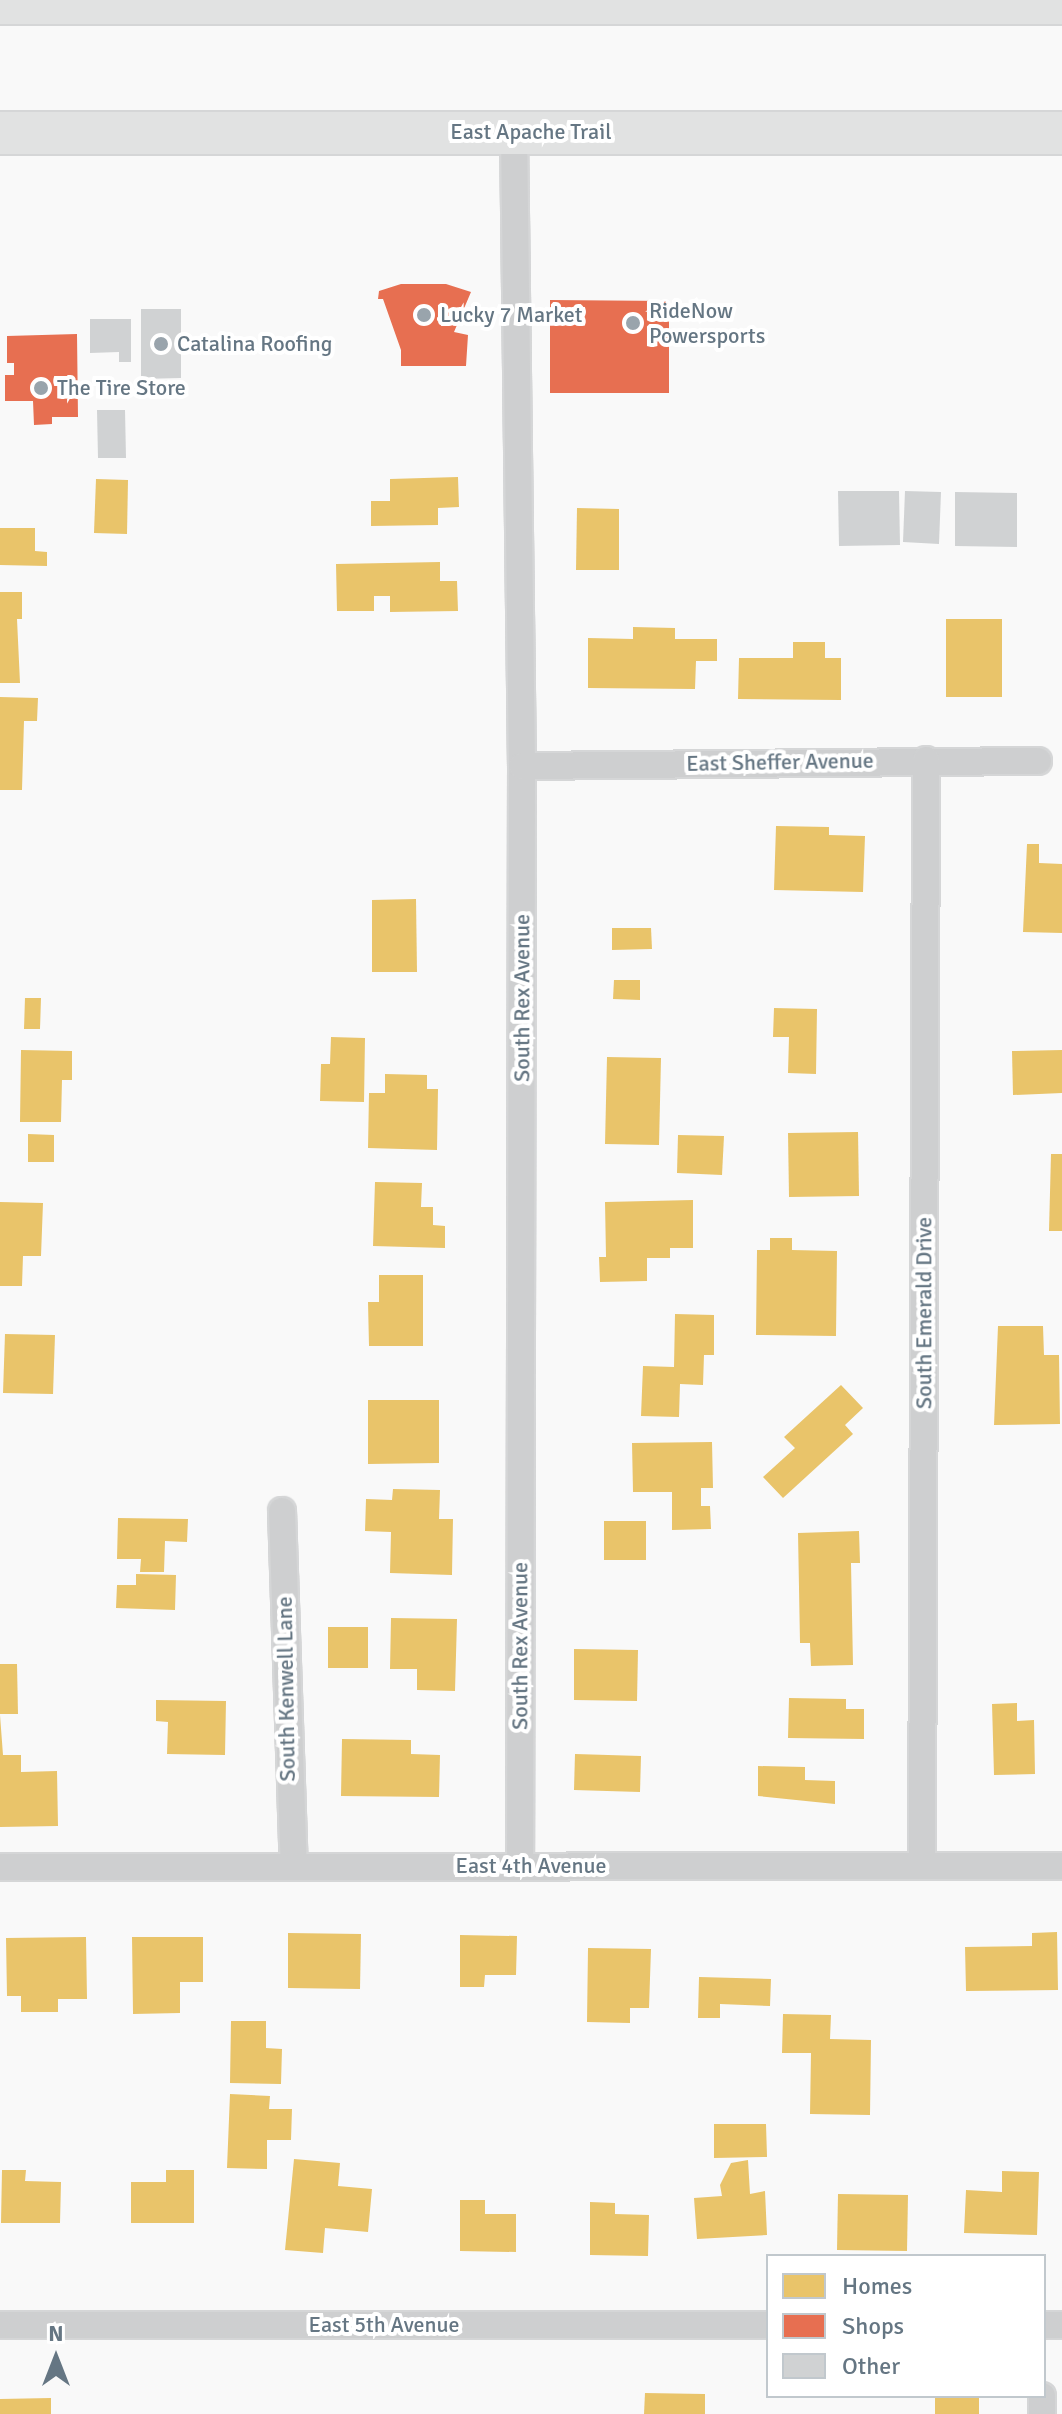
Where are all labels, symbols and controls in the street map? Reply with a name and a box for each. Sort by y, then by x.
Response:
street label: East Apache Trail [450,119,612,145]
place label: RideNow Powersports [649,297,765,348]
place label: Lucky 7 Market [440,302,583,328]
marker: Lucky 7 Market [415,306,433,324]
marker: RideNow Powersports [624,314,642,332]
place label: Catalina Roofing [177,331,332,357]
marker: Catalina Roofing [152,335,170,353]
place label: The Tire Store [57,375,186,401]
marker: The Tire Store [32,379,50,397]
street label: East Sheffer Avenue [686,747,874,777]
street label: South Rex Avenue [509,914,535,1082]
street label: South Emerald Drive [911,1217,937,1409]
street label: South Rex Avenue [507,1562,533,1730]
street label: South Kenwell Lane [271,1596,301,1782]
street label: East 4th Avenue [456,1853,606,1879]
legend [766,2254,1046,2398]
text: Homes [842,2271,912,2301]
text: Shops [842,2311,904,2341]
street label: East 5th Avenue [309,2312,459,2338]
north arrow [16,2318,96,2398]
text: N [48,2320,64,2347]
text: Other [842,2351,900,2381]

